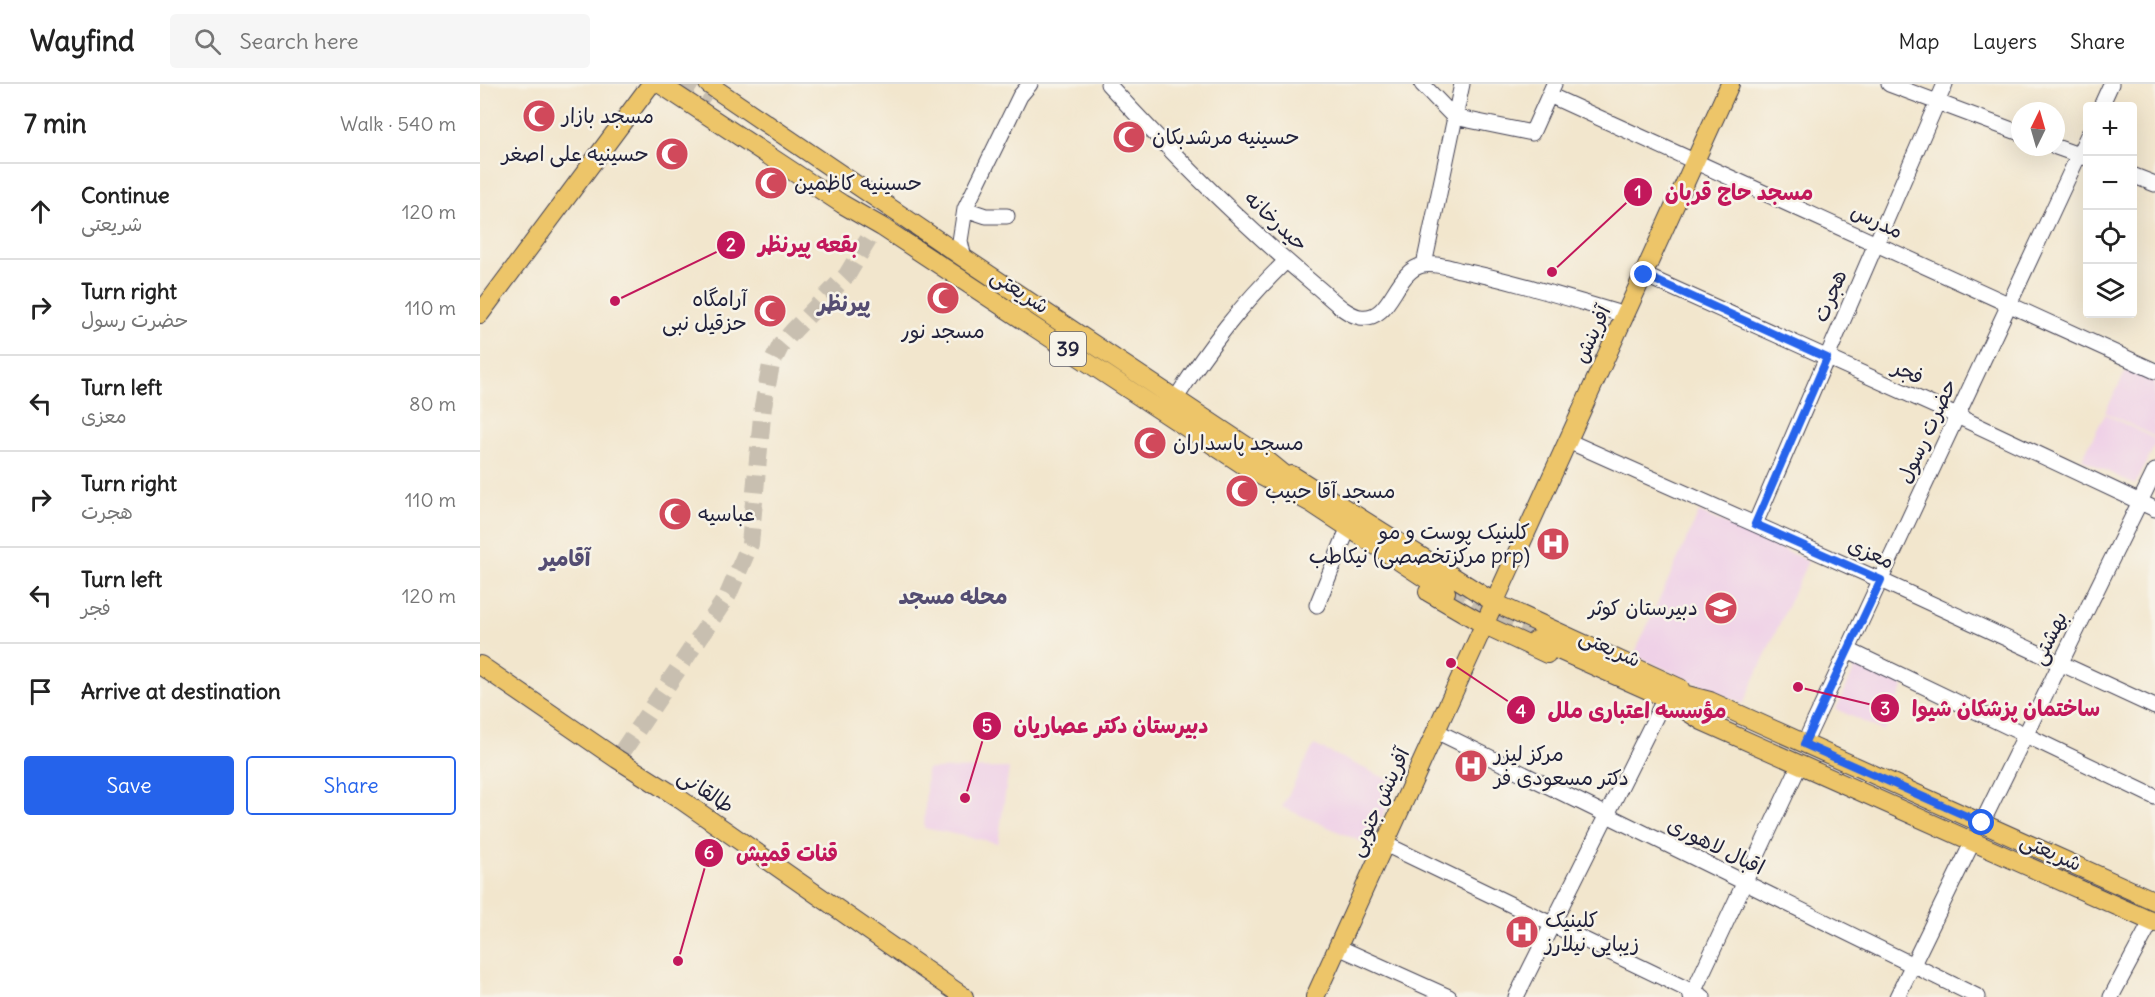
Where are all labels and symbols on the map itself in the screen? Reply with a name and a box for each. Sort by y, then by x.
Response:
mosque icon: مسجد بازار [521,98,557,134]
place label: مسجد بازار [560,102,654,129]
north arrow [2011,102,2065,156]
mosque icon: حسینیه مرشدبکان [1111,119,1147,155]
place label: حسینیه مرشدبکان [1152,123,1300,150]
mosque icon: حسینیه علی اصغر [654,136,690,172]
place label: حسینیه علی اصغر [500,140,649,168]
mosque icon: حسینیه کاظمین [753,165,789,201]
place label: حسینیه کاظمین [794,169,922,196]
callout: مسجد حاج قربان [1623,172,1825,212]
text: مسجد حاج قربان [1665,178,1813,206]
text: 1 [1634,180,1642,203]
street label: حیدرخانه [1239,184,1314,257]
street label: مدرس [1847,197,1908,244]
callout: بقعه پیرنظر [716,225,870,265]
text: بقعه پیرنظر [756,230,858,259]
text: 2 [726,233,736,256]
route end [1630,261,1656,287]
street label: شریعتی [985,262,1055,320]
street label: هجرت [1806,265,1853,326]
mosque icon: مسجد نور [925,280,961,316]
place label: آرامگاه حزقیل نبی [662,285,748,337]
district label: پیرنظر [816,289,871,318]
mosque icon: آرامگاه حزقیل نبی [752,293,788,329]
street label: آفرینش [1567,300,1617,367]
place label: مسجد نور [900,317,985,344]
road number: 39 [1050,332,1086,366]
street label: فجر [1887,352,1928,390]
street label: حضرت رسول [1890,374,1963,488]
mosque icon: مسجد پاسداران [1132,425,1168,461]
place label: مسجد پاسداران [1173,429,1304,456]
mosque icon: مسجد آقا حبیب [1224,473,1260,509]
place label: مسجد آقا حبیب [1265,477,1395,504]
mosque icon: عباسیه [657,496,693,532]
place label: عباسیه [698,500,755,527]
place label: کلینیک پوست و مو نیکاطب (مرکزتخصصی prp) [1309,518,1530,570]
hospital icon: کلینیک پوست و مو نیکاطب (مرکزتخصصی prp) [1535,526,1571,562]
street label: معزی [1844,530,1899,575]
district label: آقامیر [538,544,592,572]
district label: محله مسجد [898,582,1008,610]
school or university icon: دبیرستان کوثر [1703,590,1739,626]
place label: دبیرستان کوثر [1586,594,1698,621]
street label: بهشتی [2024,606,2074,670]
street label: شریعتی [1575,622,1645,674]
callout: ساختمان پزشکان شیوا [1870,688,2112,728]
callout: مؤسسه اعتباری ملل [1506,690,1739,730]
text: ساختمان پزشکان شیوا [1912,694,2100,723]
text: مؤسسه اعتباری ملل [1548,696,1726,724]
text: 3 [1880,697,1890,720]
text: 4 [1516,699,1527,722]
callout: دبیرستان دکتر عصاریان [972,706,1221,746]
text: دبیرستان دکتر عصاریان [1013,711,1209,739]
text: 5 [982,714,992,737]
place label: مرکز لیزر دکتر مسعودی فر [1492,740,1629,792]
street label: آفرینش جنوبی [1342,742,1417,861]
hospital icon: مرکز لیزر دکتر مسعودی فر [1453,748,1489,784]
street label: طالقانی [672,762,740,820]
route start [1968,809,1994,835]
street label: اقبال لاهوری [1663,810,1769,881]
street label: شریعتی [2016,826,2086,878]
callout: قنات قمیش [694,833,850,873]
text: قنات قمیش [736,839,838,867]
text: 6 [704,841,714,864]
place label: کلینیک زیبایی نیلارز [1543,906,1639,958]
hospital icon: کلینیک زیبایی نیلارز [1504,914,1540,950]

